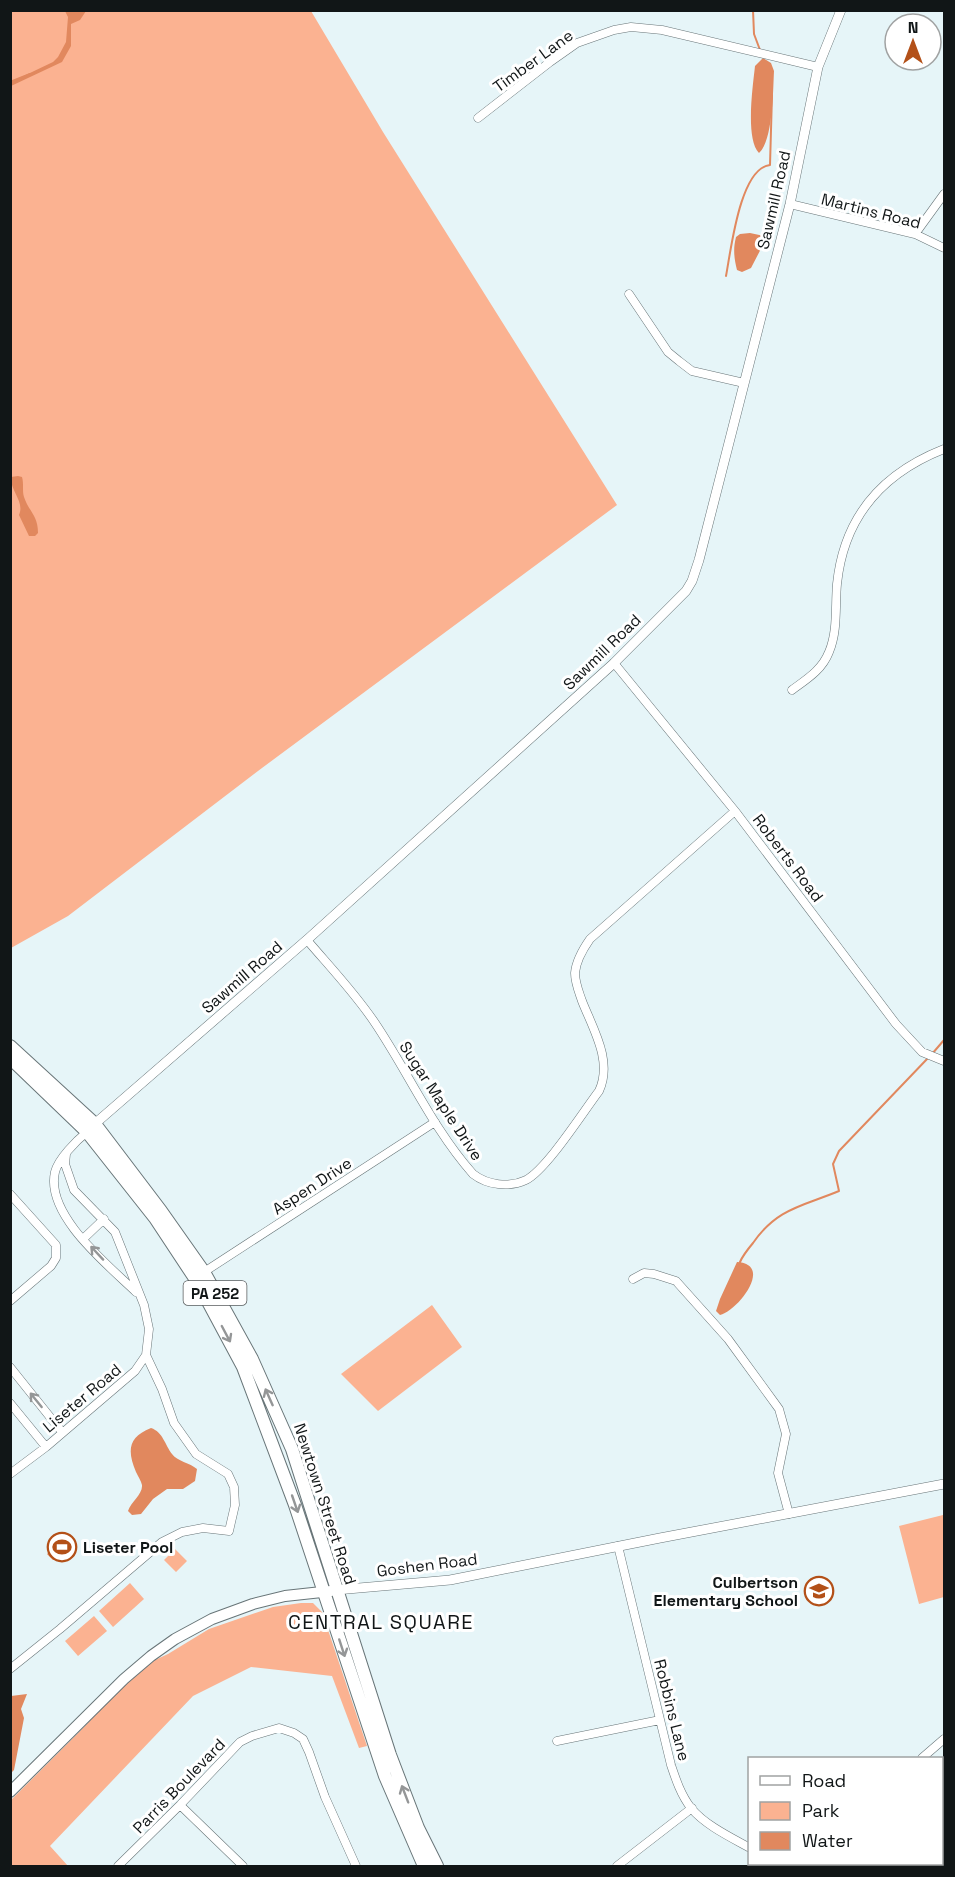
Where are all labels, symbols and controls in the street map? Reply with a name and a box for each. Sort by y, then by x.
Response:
north arrow [883,12,943,72]
text: N [908,17,918,38]
street label: Timber Lane [489,25,577,97]
street label: Sawmill Road [752,149,796,251]
street label: Martins Road [819,188,923,234]
street label: Sawmill Road [559,610,645,694]
street label: Roberts Road [748,810,828,906]
street label: Sawmill Road [197,936,287,1018]
street label: Sugar Maple Drive [395,1037,487,1165]
street label: Aspen Drive [268,1153,356,1219]
one-way arrow [90,1246,104,1261]
road number: PA 252 [184,1281,246,1305]
one-way arrow [221,1325,232,1343]
street label: Liseter Road [38,1359,126,1437]
one-way arrow [263,1388,274,1406]
one-way arrow [30,1392,43,1408]
street label: Newtown Street Road [289,1421,361,1587]
one-way arrow [290,1494,301,1513]
sports icon: Liseter Pool [46,1531,78,1563]
place label: Liseter Pool [83,1537,173,1558]
street label: Goshen Road [375,1548,479,1582]
place label: Culbertson Elementary School [654,1572,798,1611]
school or university icon: Culbertson Elementary School [803,1575,835,1607]
district label: CENTRAL SQUARE [288,1609,474,1635]
one-way arrow [337,1638,348,1657]
street label: Robbins Lane [649,1657,695,1763]
street label: Parris Boulevard [128,1734,230,1838]
legend [748,1757,943,1865]
text: Road [802,1769,846,1792]
one-way arrow [398,1785,409,1804]
text: Park [802,1799,840,1822]
text: Water [802,1829,853,1852]

